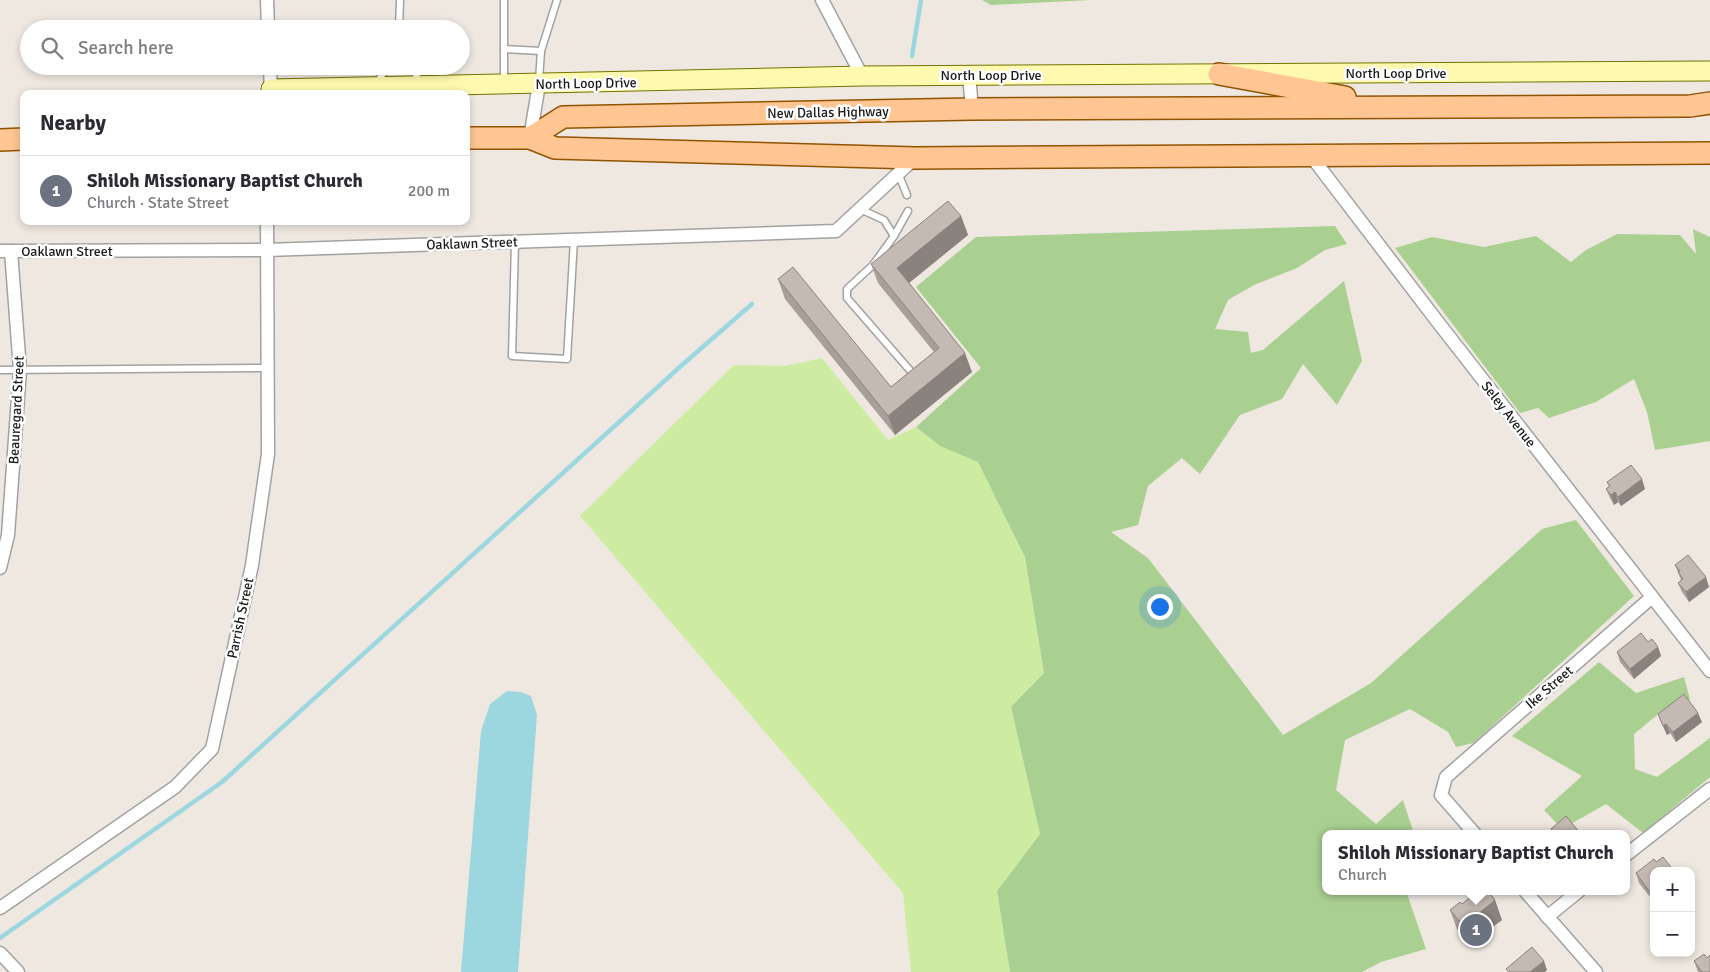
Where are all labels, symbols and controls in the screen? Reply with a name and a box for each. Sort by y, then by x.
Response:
search box [20,20,470,75]
icon: search [38,34,66,62]
text: Search here [78,36,174,60]
street label: North Loop Drive [1345,65,1447,82]
street label: North Loop Drive [940,67,1042,84]
street label: North Loop Drive [535,74,637,93]
street label: New Dallas Highway [767,103,889,122]
text: Nearby [40,110,106,136]
text: Shiloh Missionary Baptist Church [87,169,363,193]
text: 1 [52,181,60,201]
text: 200 m [408,181,450,201]
text: Church · State Street [87,193,229,213]
street label: Oaklawn Street [426,233,518,254]
street label: Oaklawn Street [21,243,113,260]
street label: Beauregard Street [5,355,28,465]
street label: Seley Avenue [1478,378,1540,451]
street label: Parrish Street [224,576,257,660]
your location [1147,594,1173,620]
street label: Ike Street [1522,662,1577,713]
popup [1322,830,1630,895]
text: Shiloh Missionary Baptist Church [1338,841,1614,865]
text: Church [1338,865,1387,885]
map controls [1650,867,1695,957]
button: + [1650,867,1695,912]
pin: 1 [1460,911,1492,949]
button: − [1650,912,1695,957]

